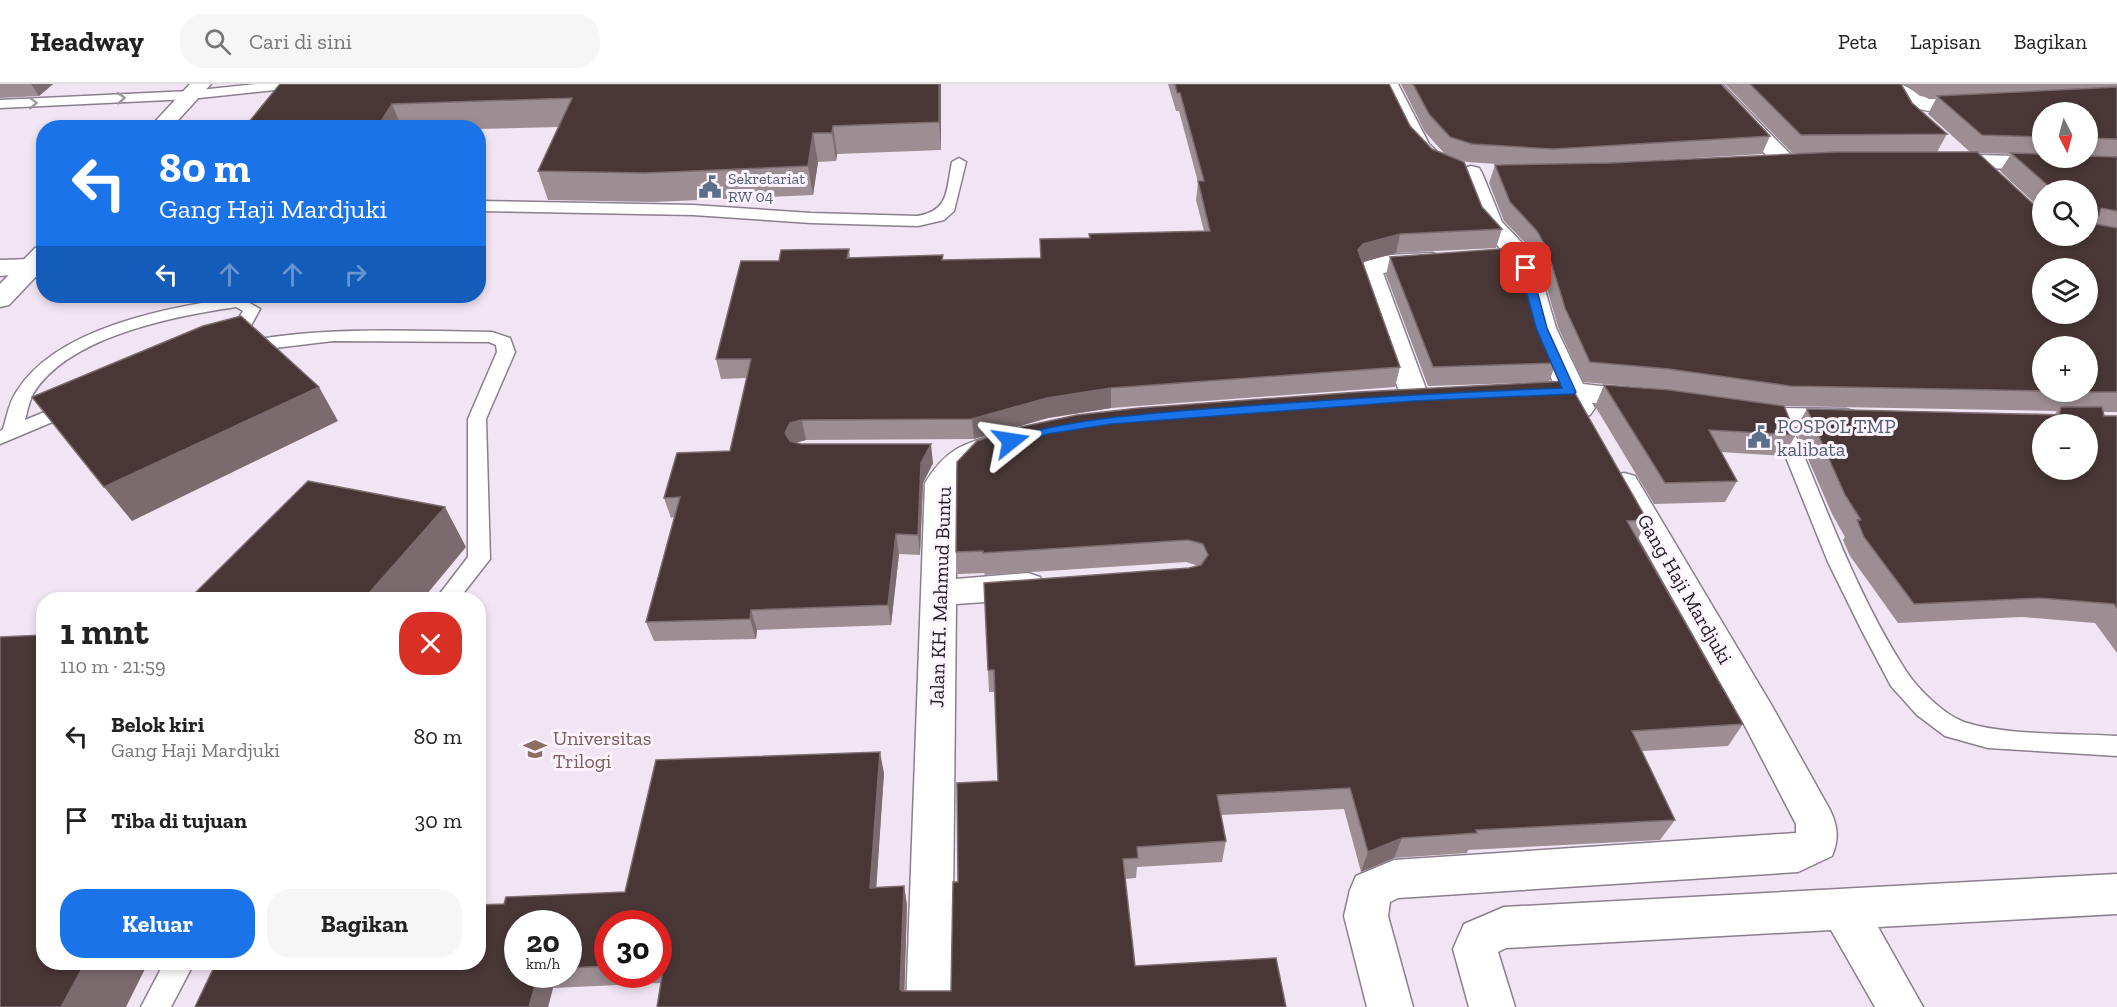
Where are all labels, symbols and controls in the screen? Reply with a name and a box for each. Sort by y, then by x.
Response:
search box [180,14,600,68]
text: Headway [30,25,144,58]
icon: search [201,25,234,58]
text: Cari di sini [249,28,352,55]
text: Peta [1838,29,1877,54]
text: Lapisan [1910,29,1981,54]
text: Bagikan [2014,29,2087,54]
one-way arrow [117,92,126,105]
one-way arrow [29,96,38,109]
north arrow [2032,102,2098,168]
map controls [2032,102,2098,480]
text: 80 m [159,142,250,193]
icon: left [60,144,138,222]
place label: Sekretariat RW 04 [728,169,805,206]
public building icon: Sekretariat RW 04 [697,174,723,200]
button: search [2032,180,2098,246]
text: Gang Haji Mardjuki [159,193,387,225]
pin [1500,242,1551,293]
icon: arrive [1509,251,1542,284]
icon: left [150,258,183,291]
icon: ahead [213,258,246,291]
icon: ahead [276,258,309,291]
icon: right [339,258,372,291]
button: layers [2032,258,2098,324]
button: + [2032,336,2098,402]
position arrow [979,409,1043,473]
place label: POSPOL TMP kalibata [1777,414,1896,461]
button: − [2032,414,2098,480]
public building icon: POSPOL TMP kalibata [1746,424,1772,450]
street label: Jalan KH. Mahmud Buntu [924,486,956,708]
street label: Gang Haji Mardjuki [1632,510,1738,668]
text: 1 mnt [60,610,149,653]
button: close [399,612,462,675]
text: 110 m · 21:59 [60,654,166,678]
text: Belok kiri [111,711,204,738]
icon: left [60,720,93,753]
text: 80 m [414,723,462,750]
place label: Universitas Trilogi [553,726,652,773]
school or university icon: Universitas Trilogi [522,736,548,762]
text: Gang Haji Mardjuki [111,738,280,762]
icon: arrive [60,804,93,837]
text: Tiba di tujuan [111,807,247,834]
text: 30 m [415,807,462,834]
button: Keluar [60,889,255,958]
button: Bagikan [267,889,462,958]
speed limit sign: 30 [594,910,672,988]
text: 20 [526,924,560,960]
text: km/h [526,955,560,973]

